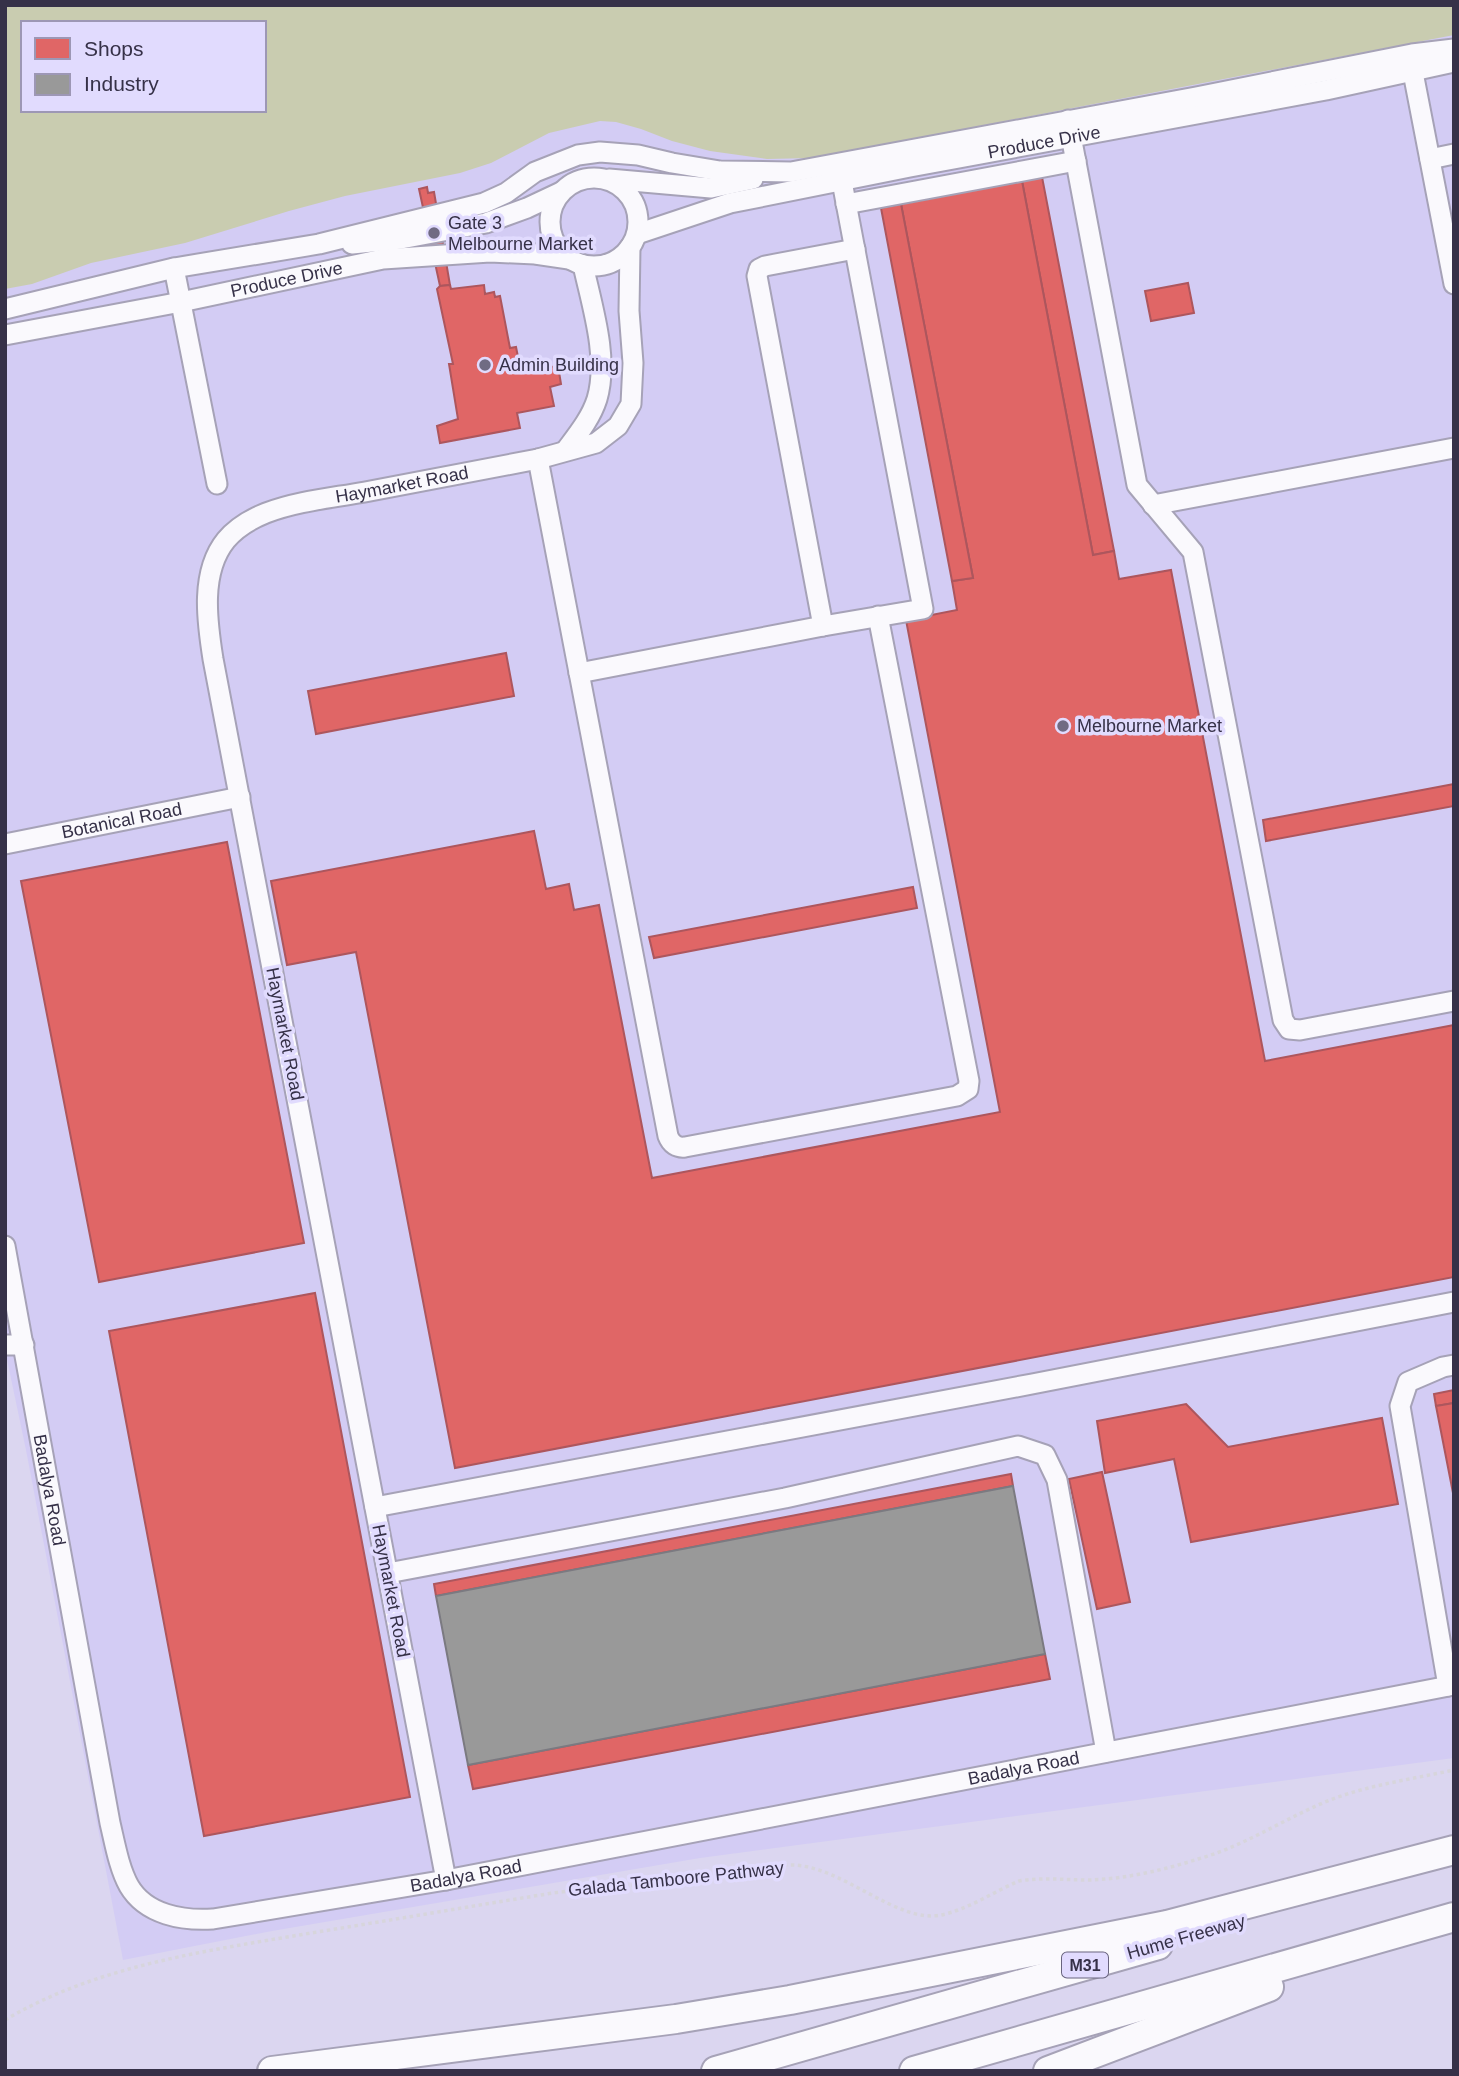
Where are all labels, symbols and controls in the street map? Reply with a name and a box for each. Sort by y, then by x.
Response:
legend [21,21,266,112]
text: Shops [84,37,144,60]
text: Industry [84,72,159,95]
street label: Produce Drive [986,122,1102,162]
place label: Gate 3 Melbourne Market [448,213,593,254]
marker: Gate 3 Melbourne Market [426,225,442,241]
street label: Produce Drive [229,258,344,301]
place label: Admin Building [499,355,619,375]
marker: Admin Building [477,357,493,373]
street label: Haymarket Road [334,462,470,507]
place label: Melbourne Market [1077,716,1222,736]
marker: Melbourne Market [1055,718,1071,734]
street label: Botanical Road [60,799,184,842]
street label: Haymarket Road [262,966,308,1102]
street label: Badalya Road [29,1433,69,1547]
street label: Haymarket Road [368,1523,414,1659]
street label: Badalya Road [966,1748,1081,1789]
street label: Badalya Road [409,1856,523,1896]
street label: Galada Tamboore Pathway [567,1858,785,1900]
street label: Hume Freeway [1125,1911,1247,1963]
road number: M31 [1062,1952,1108,1978]

